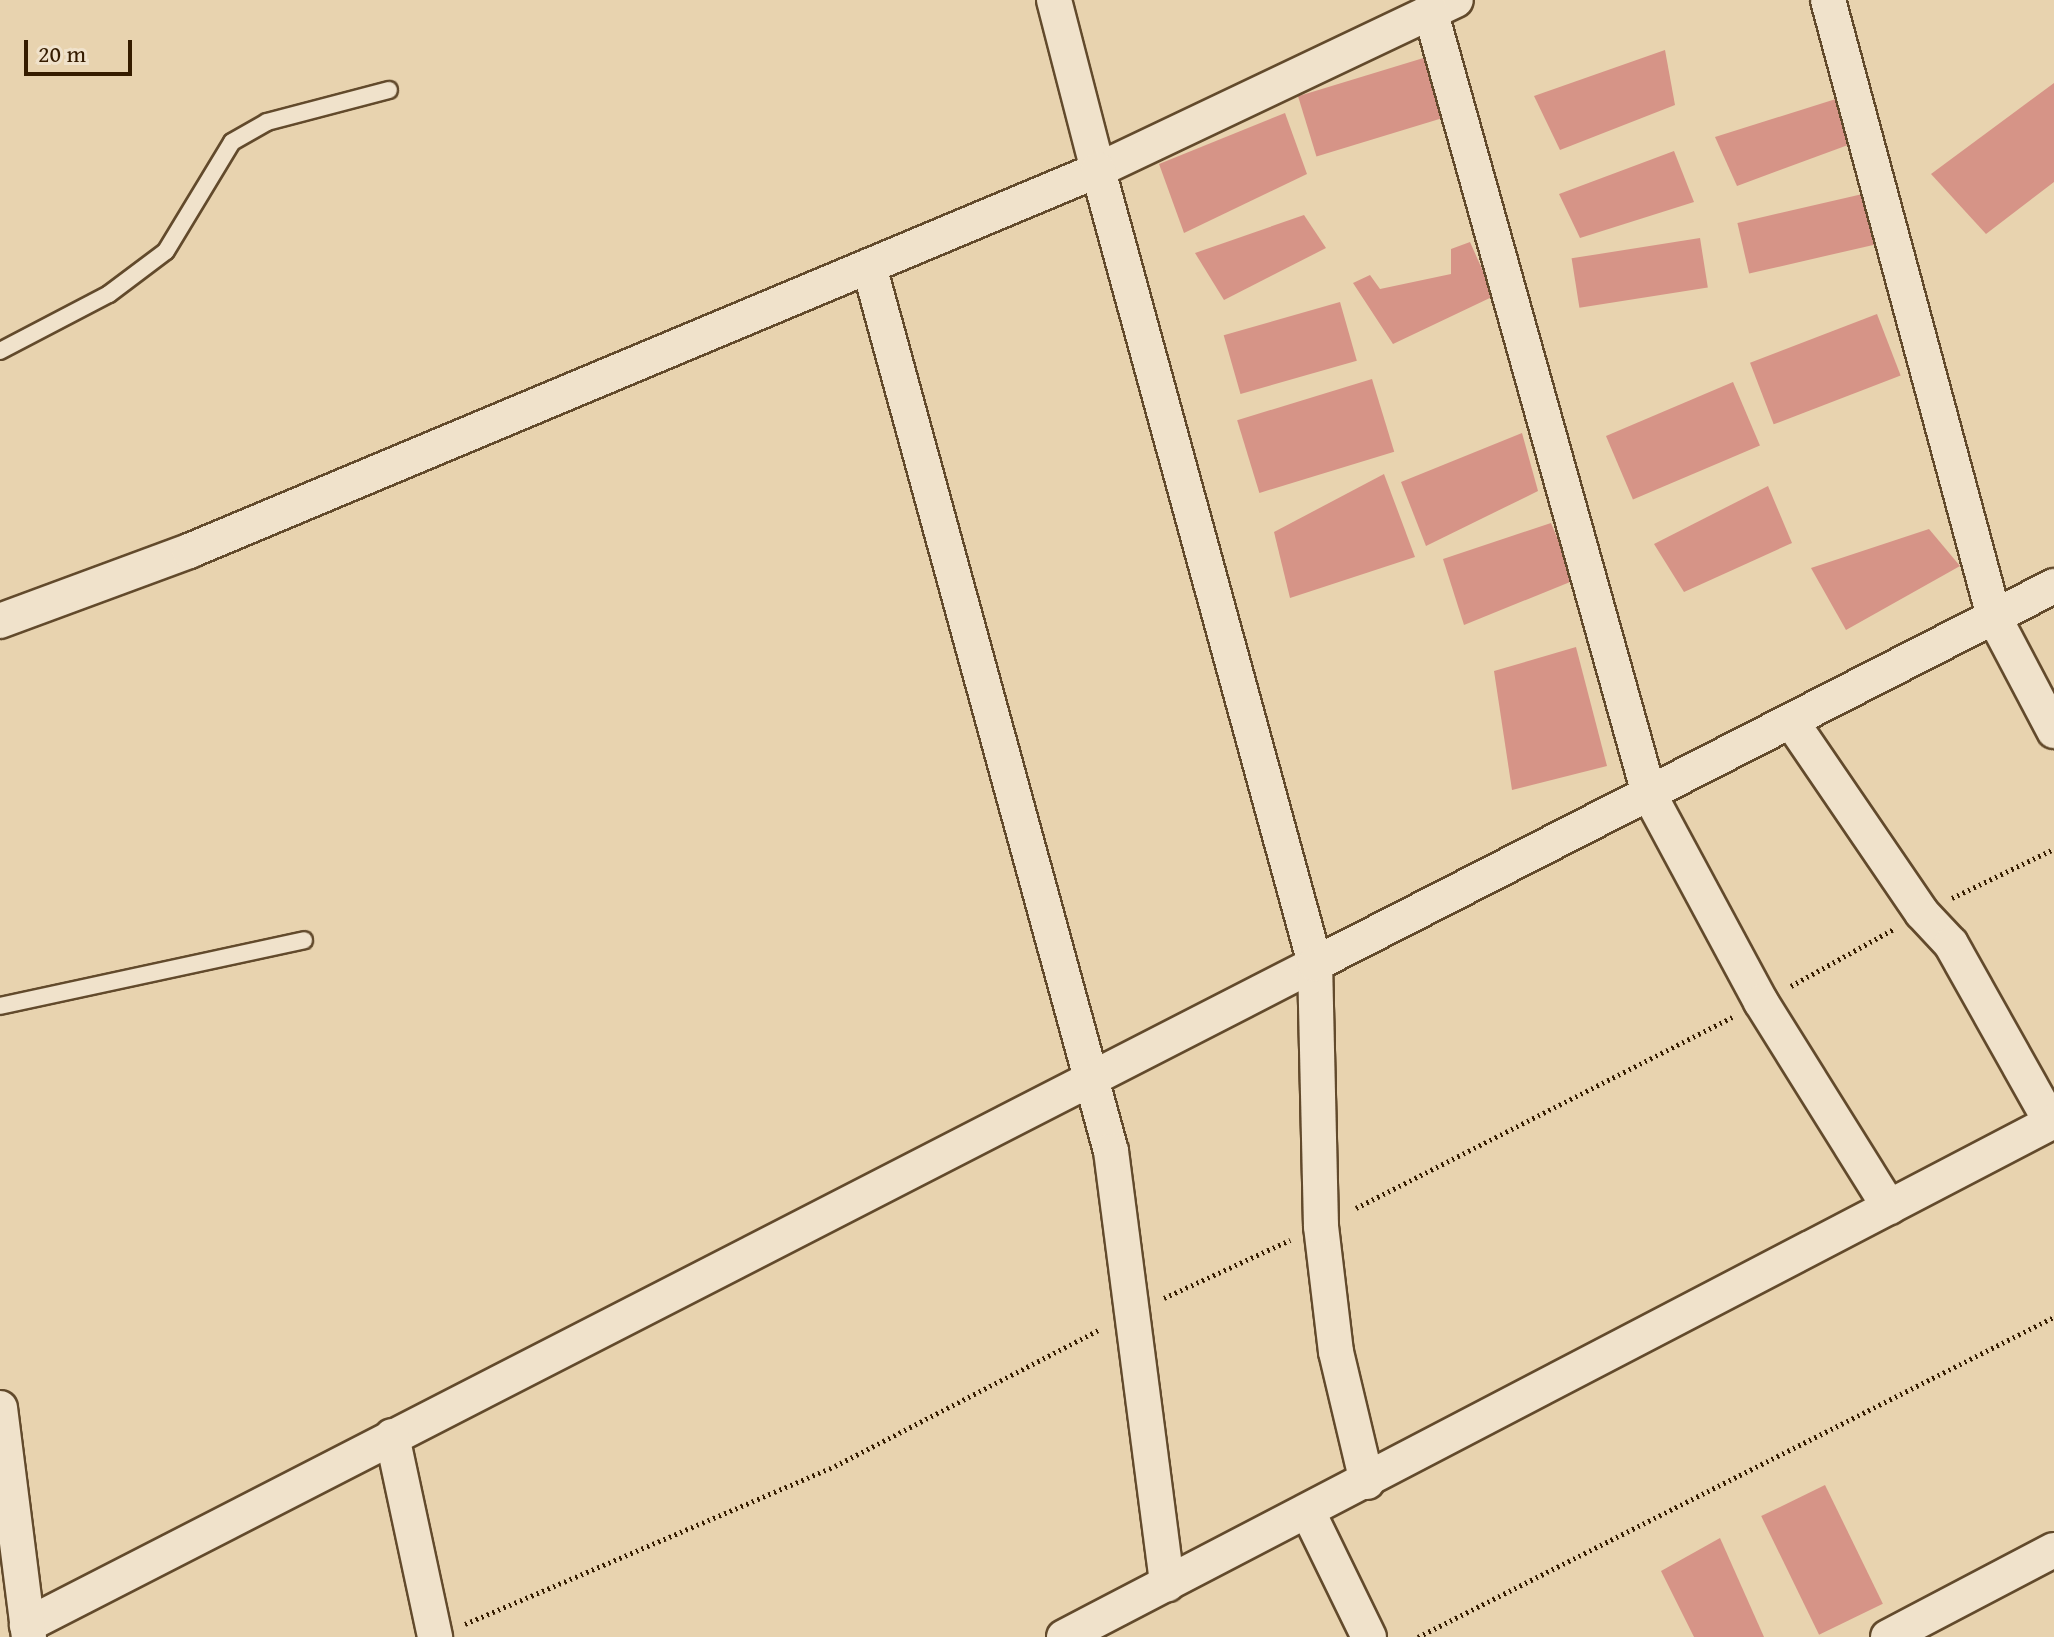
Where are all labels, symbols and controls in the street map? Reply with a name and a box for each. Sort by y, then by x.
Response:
scale bar [28,24,136,74]
text: 20 m [38,36,86,71]

